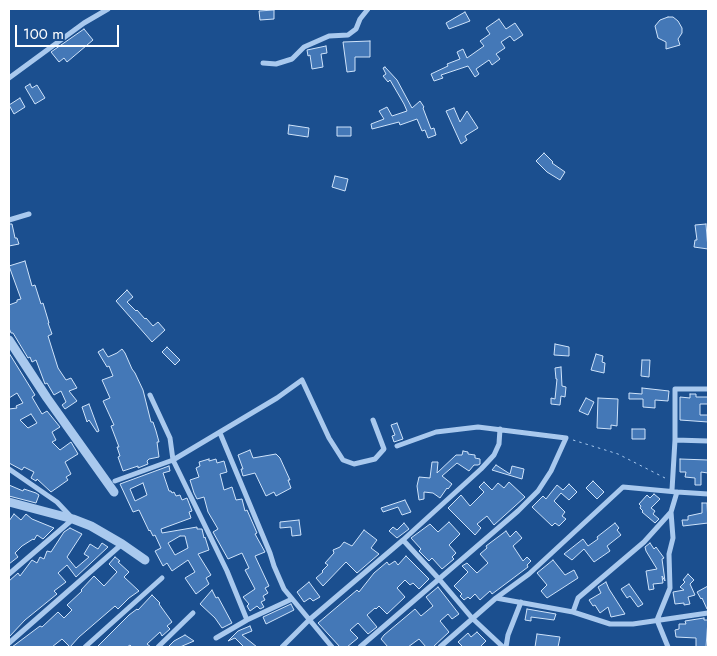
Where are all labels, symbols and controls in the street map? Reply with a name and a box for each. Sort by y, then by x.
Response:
scale bar [18,15,121,47]
text: 100 m [23,23,64,45]

